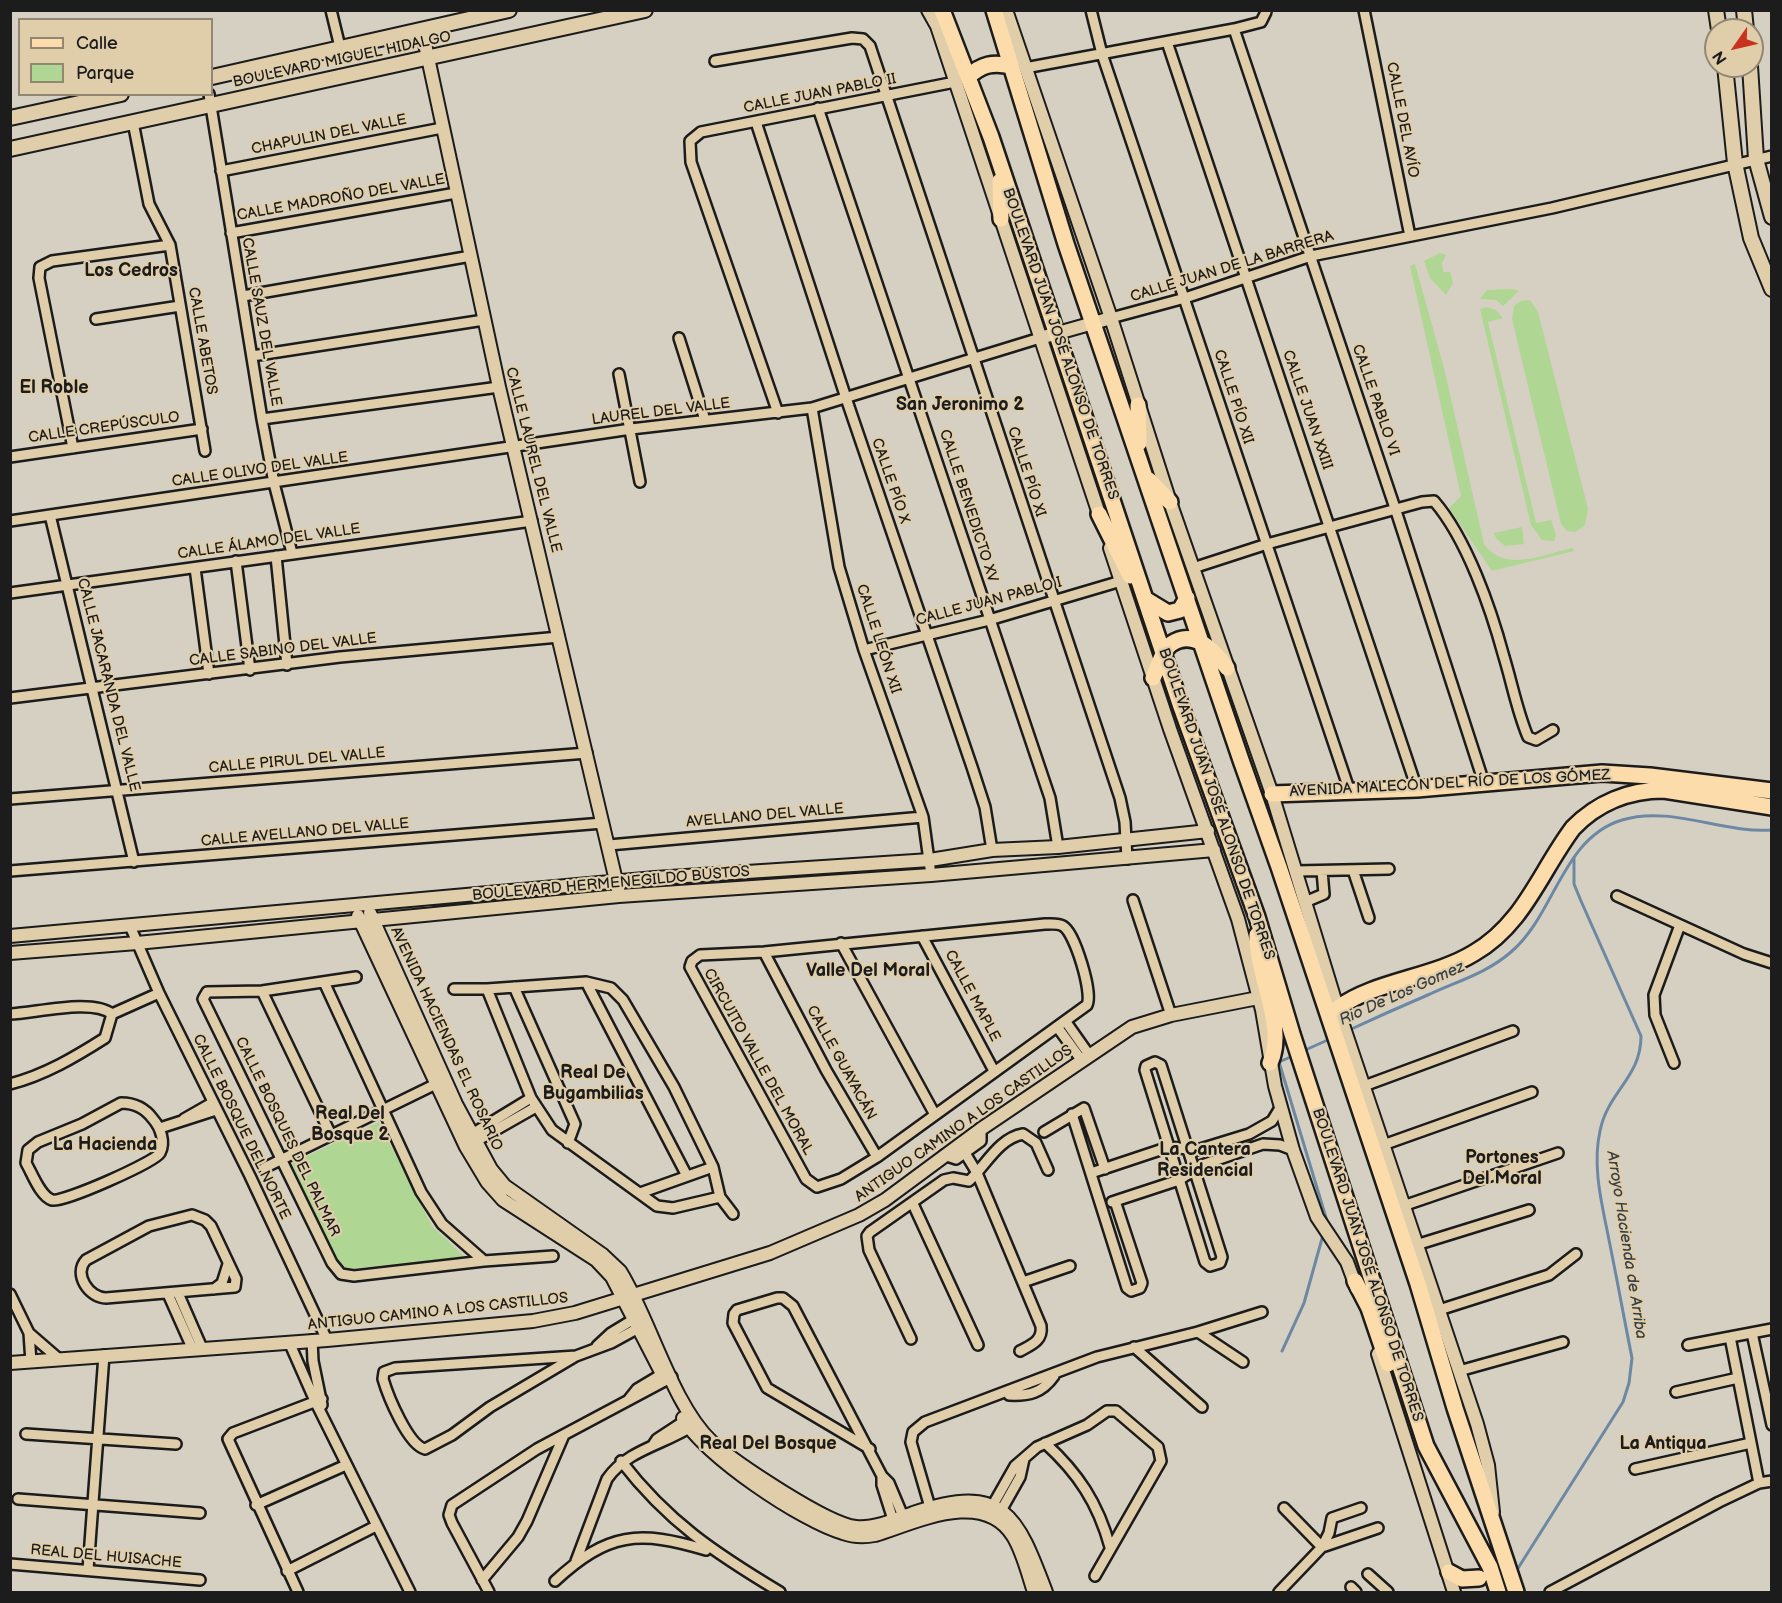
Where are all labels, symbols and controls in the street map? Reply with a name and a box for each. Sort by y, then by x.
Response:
legend [18,18,213,96]
north arrow [1704,18,1764,78]
street label: BOULEVARD MIGUEL HIDALGO [231,28,453,92]
text: Calle [76,33,118,54]
text: N [1709,47,1732,68]
street label: CALLE DEL AVÍO [1382,60,1422,180]
text: Parque [76,63,134,84]
street label: CALLE JUAN PABLO II [742,70,898,118]
street label: CHAPULIN DEL VALLE [250,111,408,159]
street label: CALLE MADROÑO DEL VALLE [236,171,446,225]
street label: BOULEVARD JUAN JOSÉ ALONSO DE TORRES [998,186,1122,502]
street label: CALLE JUAN DE LA BARRERA [1128,227,1336,307]
street label: CALLE SAUZ DEL VALLE [237,236,285,408]
district label: Los Cedros [84,260,178,282]
street label: CALLE ABETOS [184,286,220,396]
street label: CALLE PABLO VI [1348,342,1402,458]
street label: CALLE PÍO XII [1209,347,1257,447]
street label: CALLE JUAN XXIII [1278,348,1336,472]
street label: CALLE LAUREL DEL VALLE [501,365,565,555]
district label: El Roble [19,377,89,399]
district label: San Jeronimo 2 [896,394,1024,416]
street label: LAUREL DEL VALLE [591,395,731,429]
street label: CALLE CREPÚSCULO [27,408,181,448]
street label: CALLE PÍO XI [1003,425,1049,519]
street label: CALLE BENEDICTO XV [935,427,1001,585]
street label: CALLE PÍO X [867,436,913,526]
street label: CALLE OLIVO DEL VALLE [171,449,349,491]
street label: CALLE ÁLAMO DEL VALLE [176,520,362,564]
street label: CALLE JUAN PABLO I [914,574,1064,630]
street label: CALLE JACARANDA DEL VALLE [73,576,143,794]
street label: CALLE LEÓN XII [852,582,904,696]
street label: CALLE SABINO DEL VALLE [188,630,378,670]
street label: BOULEVARD JUAN JOSÉ ALONSO DE TORRES [1154,646,1278,962]
street label: CALLE PIRUL DEL VALLE [208,744,386,778]
street label: AVENIDA MALECÓN DEL RÍO DE LOS GÓMEZ [1289,767,1611,801]
street label: AVELLANO DEL VALLE [685,800,845,832]
street label: CALLE AVELLANO DEL VALLE [200,815,410,851]
street label: BOULEVARD HERMENEGILDO BUSTOS [471,863,751,905]
street label: AVENIDA HACIENDAS EL ROSARIO [386,924,506,1154]
street label: CALLE MAPLE [940,947,1004,1045]
water label: Rio De Los Gomez [1336,958,1468,1030]
district label: Valle Del Moral [806,960,930,982]
street label: CIRCUITO VALLE DEL MORAL [699,966,817,1158]
street label: CALLE GUAYACÁN [802,1003,880,1123]
street label: CALLE BOSQUE DEL NORTE [188,1031,294,1223]
street label: CALLE BOSQUES DEL PALMAR [231,1034,343,1240]
street label: ANTIGUO CAMINO A LOS CASTILLOS [852,1042,1076,1206]
district label: Real De Bugambilias [542,1062,644,1104]
district label: Real Del Bosque 2 [311,1103,389,1146]
street label: BOULEVARD JUAN JOSÉ ALONSO DE TORRES [1308,1106,1426,1424]
district label: La Hacienda [53,1134,157,1156]
district label: La Cantera Residencial [1157,1139,1253,1182]
district label: Portones Del Moral [1462,1147,1542,1190]
water label: Arroyo Hacienda de Arriba [1602,1150,1650,1340]
street label: ANTIGUO CAMINO A LOS CASTILLOS [307,1289,569,1335]
district label: Real Del Bosque [699,1433,837,1455]
district label: La Antiqua [1619,1433,1707,1455]
street label: REAL DEL HUISACHE [30,1541,182,1573]

